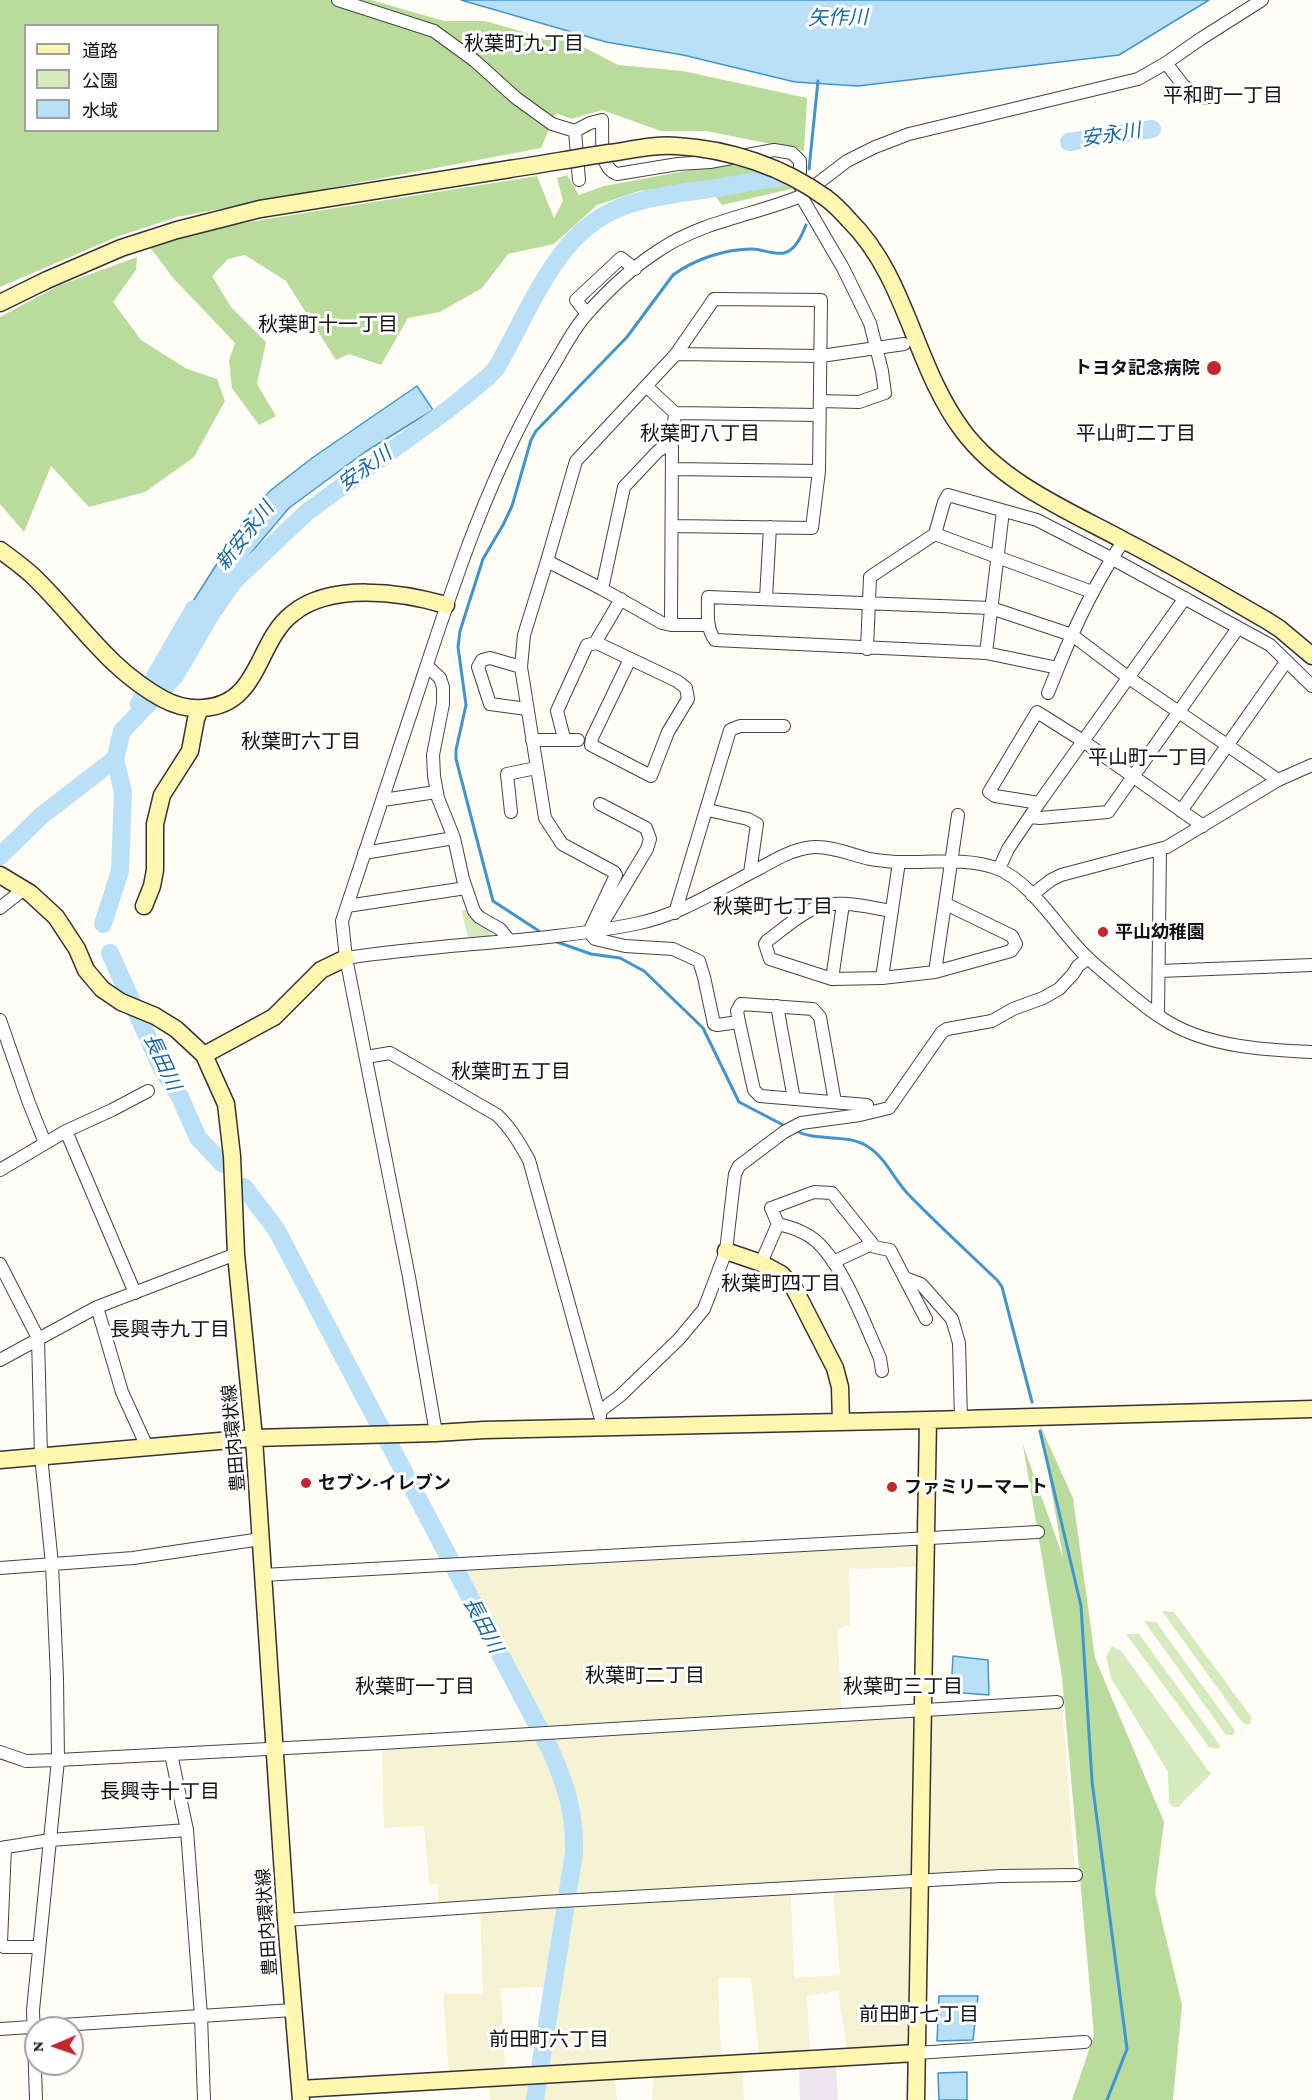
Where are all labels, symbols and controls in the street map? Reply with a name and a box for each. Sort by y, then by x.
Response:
water label: 矢作川 [808,5,868,31]
legend [24,24,219,132]
district label: 秋葉町九丁目 [464,32,584,56]
text: 道路 [82,41,118,61]
text: 公園 [82,71,118,91]
district label: 平和町一丁目 [1163,84,1283,108]
text: 水域 [82,101,118,121]
water label: 安永川 [1079,118,1143,152]
district label: 秋葉町十一丁目 [258,313,398,337]
place label: トヨタ記念病院 [1074,357,1200,379]
marker: トヨタ記念病院 [1205,359,1223,377]
district label: 秋葉町八丁目 [640,422,760,446]
district label: 平山町二丁目 [1076,422,1196,446]
water label: 安永川 [334,442,396,496]
water label: 新安永川 [211,497,279,575]
district label: 秋葉町六丁目 [241,730,361,754]
district label: 平山町一丁目 [1088,746,1208,770]
district label: 秋葉町七丁目 [713,895,833,919]
place label: 平山幼稚園 [1115,921,1205,943]
marker: 平山幼稚園 [1096,925,1110,939]
water label: 長田川 [138,1030,186,1094]
district label: 秋葉町五丁目 [451,1060,571,1084]
district label: 秋葉町四丁目 [721,1272,841,1296]
district label: 長興寺九丁目 [110,1318,230,1342]
street label: 豊田内環状線 [219,1383,249,1493]
place label: セブン-イレブン [318,1472,451,1494]
marker: セブン-イレブン [299,1476,313,1490]
place label: ファミリーマート [904,1476,1048,1498]
marker: ファミリーマート [885,1480,899,1494]
water label: 長田川 [458,1593,508,1657]
district label: 秋葉町二丁目 [585,1664,705,1688]
district label: 秋葉町一丁目 [355,1675,475,1699]
district label: 秋葉町三丁目 [843,1675,963,1699]
district label: 長興寺十丁目 [100,1780,220,1804]
street label: 豊田内環状線 [252,1867,282,1977]
district label: 前田町七丁目 [859,2003,979,2027]
north arrow [24,2016,84,2076]
district label: 前田町六丁目 [489,2028,609,2052]
text: N [29,2041,46,2052]

